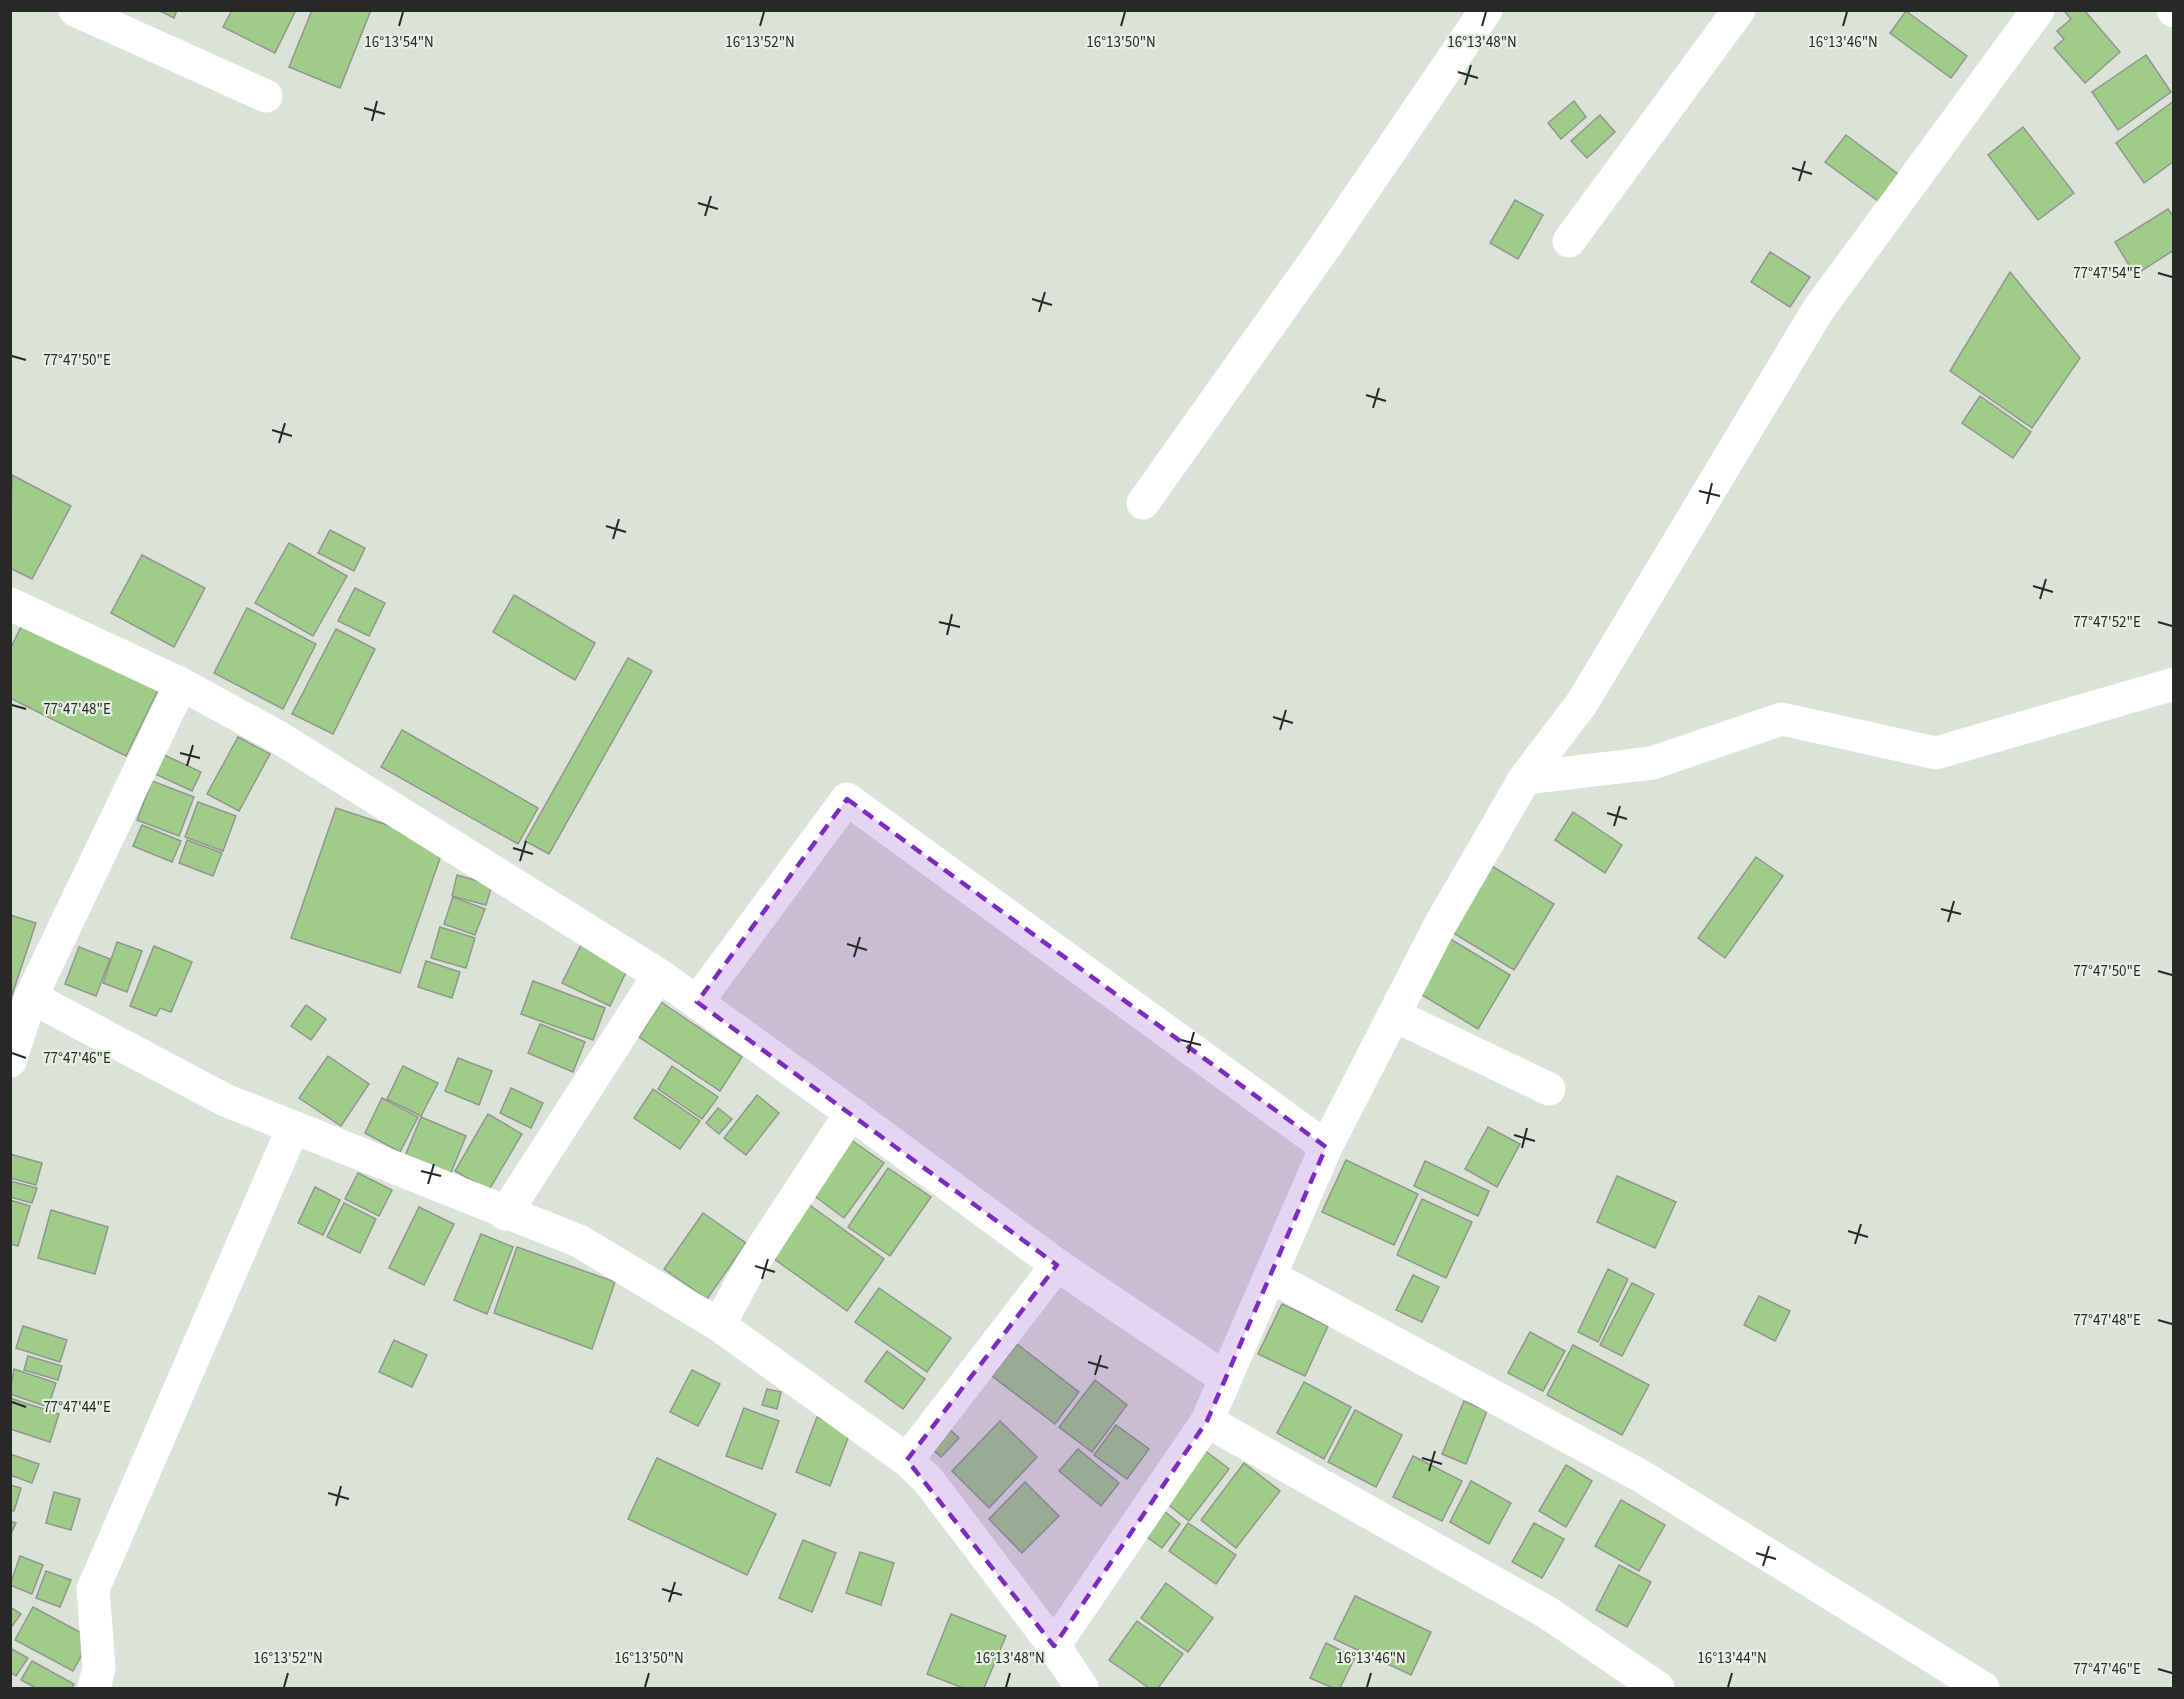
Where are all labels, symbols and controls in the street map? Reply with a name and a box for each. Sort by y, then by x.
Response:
text: 16°13'54"N [364,32,434,53]
text: 16°13'52"N [725,32,795,53]
text: 16°13'50"N [1086,32,1156,53]
text: 16°13'48"N [1447,32,1517,53]
text: 16°13'46"N [1808,32,1878,53]
text: 77°47'54"E [2073,263,2141,284]
text: 77°47'50"E [43,350,111,371]
text: 77°47'52"E [2073,612,2141,633]
text: 77°47'48"E [43,699,111,720]
text: 77°47'50"E [2073,961,2141,982]
text: 77°47'46"E [43,1048,111,1069]
text: 77°47'48"E [2073,1310,2141,1331]
text: 77°47'44"E [43,1397,111,1418]
text: 16°13'52"N [253,1648,323,1669]
text: 16°13'50"N [614,1648,684,1669]
text: 16°13'48"N [975,1648,1045,1669]
text: 16°13'46"N [1336,1648,1406,1669]
text: 16°13'44"N [1697,1648,1767,1669]
text: 77°47'46"E [2073,1659,2141,1680]

